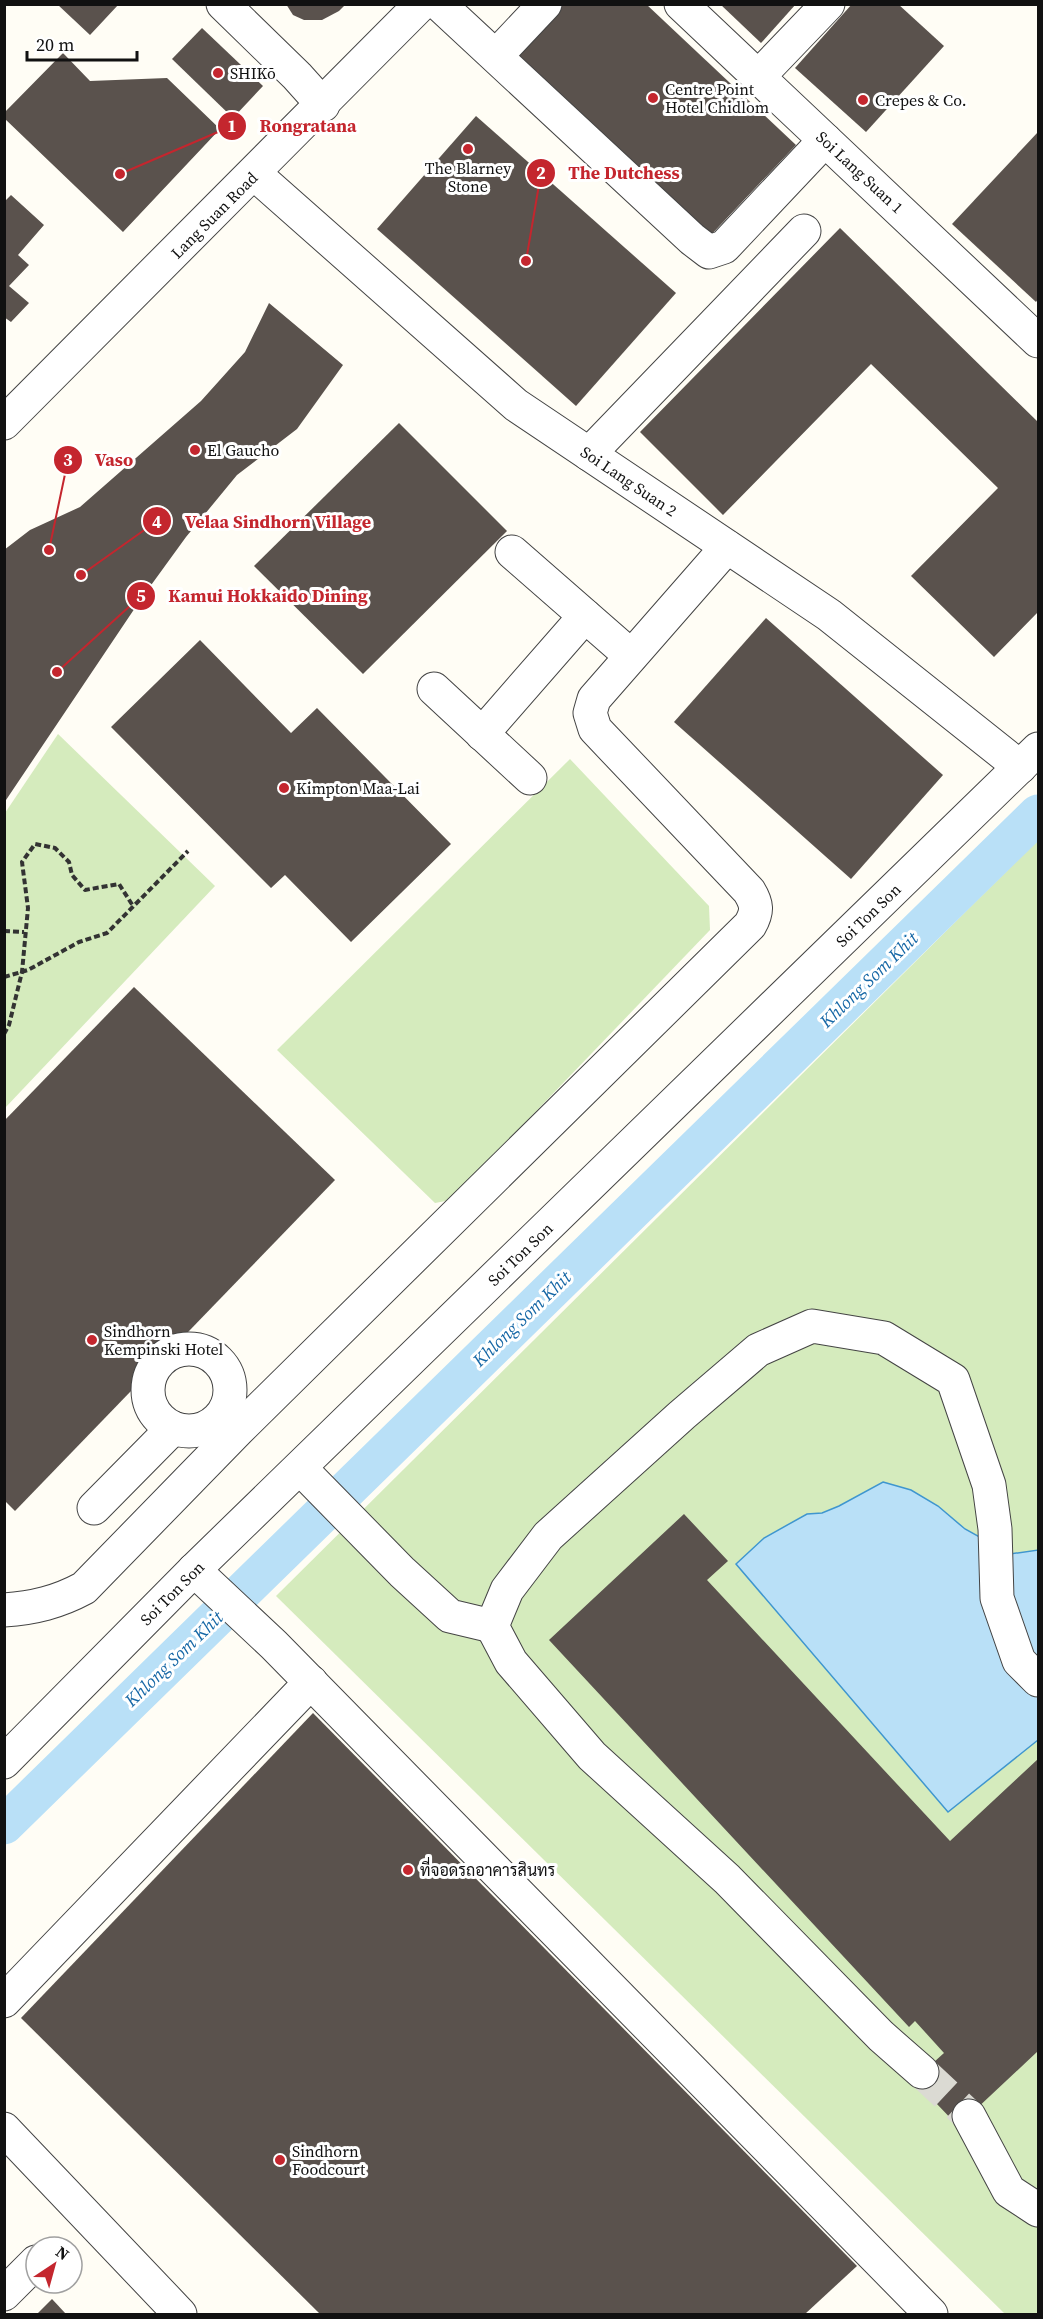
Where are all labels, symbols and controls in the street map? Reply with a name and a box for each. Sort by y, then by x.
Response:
scale bar [27,24,136,62]
text: 20 m [36,32,74,57]
place label: SHIKō [230,62,276,84]
marker: SHIKō [211,66,225,80]
place label: Centre Point Hotel Chidlom [665,78,769,118]
place label: Crepes & Co. [875,89,966,111]
marker: Centre Point Hotel Chidlom [646,91,660,105]
marker: Crepes & Co. [856,93,870,107]
callout: Rongratana [217,108,368,144]
text: 1 [227,113,237,138]
text: Rongratana [259,113,357,138]
street label: Soi Lang Suan 1 [812,126,908,218]
marker: The Blarney Stone [461,142,475,156]
callout: The Dutchess [526,155,692,191]
place label: The Blarney Stone [425,157,512,197]
text: 2 [536,160,546,185]
text: The Dutchess [568,160,680,185]
street label: Lang Suan Road [166,167,262,263]
place label: El Gaucho [207,439,280,461]
street label: Soi Lang Suan 2 [577,441,681,521]
callout: Vaso [53,442,145,478]
marker: El Gaucho [188,443,202,457]
text: 3 [63,447,73,472]
text: Vaso [95,447,133,472]
callout: Velaa Sindhorn Village [142,503,383,539]
text: 4 [152,509,162,534]
text: Velaa Sindhorn Village [185,509,371,534]
callout: Kamui Hokkaido Dining [126,578,380,614]
text: 5 [136,583,146,608]
text: Kamui Hokkaido Dining [168,583,368,608]
place label: Kimpton Maa-Lai [296,777,420,799]
marker: Kimpton Maa-Lai [277,781,291,795]
street label: Soi Ton Son [831,878,906,952]
water label: Khlong Som Khit [813,925,924,1034]
street label: Soi Ton Son [483,1217,558,1291]
water label: Khlong Som Khit [466,1264,577,1373]
place label: Sindhorn Kempinski Hotel [104,1320,224,1360]
marker: Sindhorn Kempinski Hotel [85,1333,99,1347]
street label: Soi Ton Son [135,1556,209,1630]
water label: Khlong Som Khit [118,1604,229,1713]
place label: ที่จอดรถอาคารสินทร [420,1856,556,1881]
marker: ที่จอดรถอาคารสินทร [401,1863,415,1877]
place label: Sindhorn Foodcourt [292,2140,366,2180]
marker: Sindhorn Foodcourt [273,2153,287,2167]
north arrow [24,2235,84,2295]
text: N [52,2241,74,2265]

